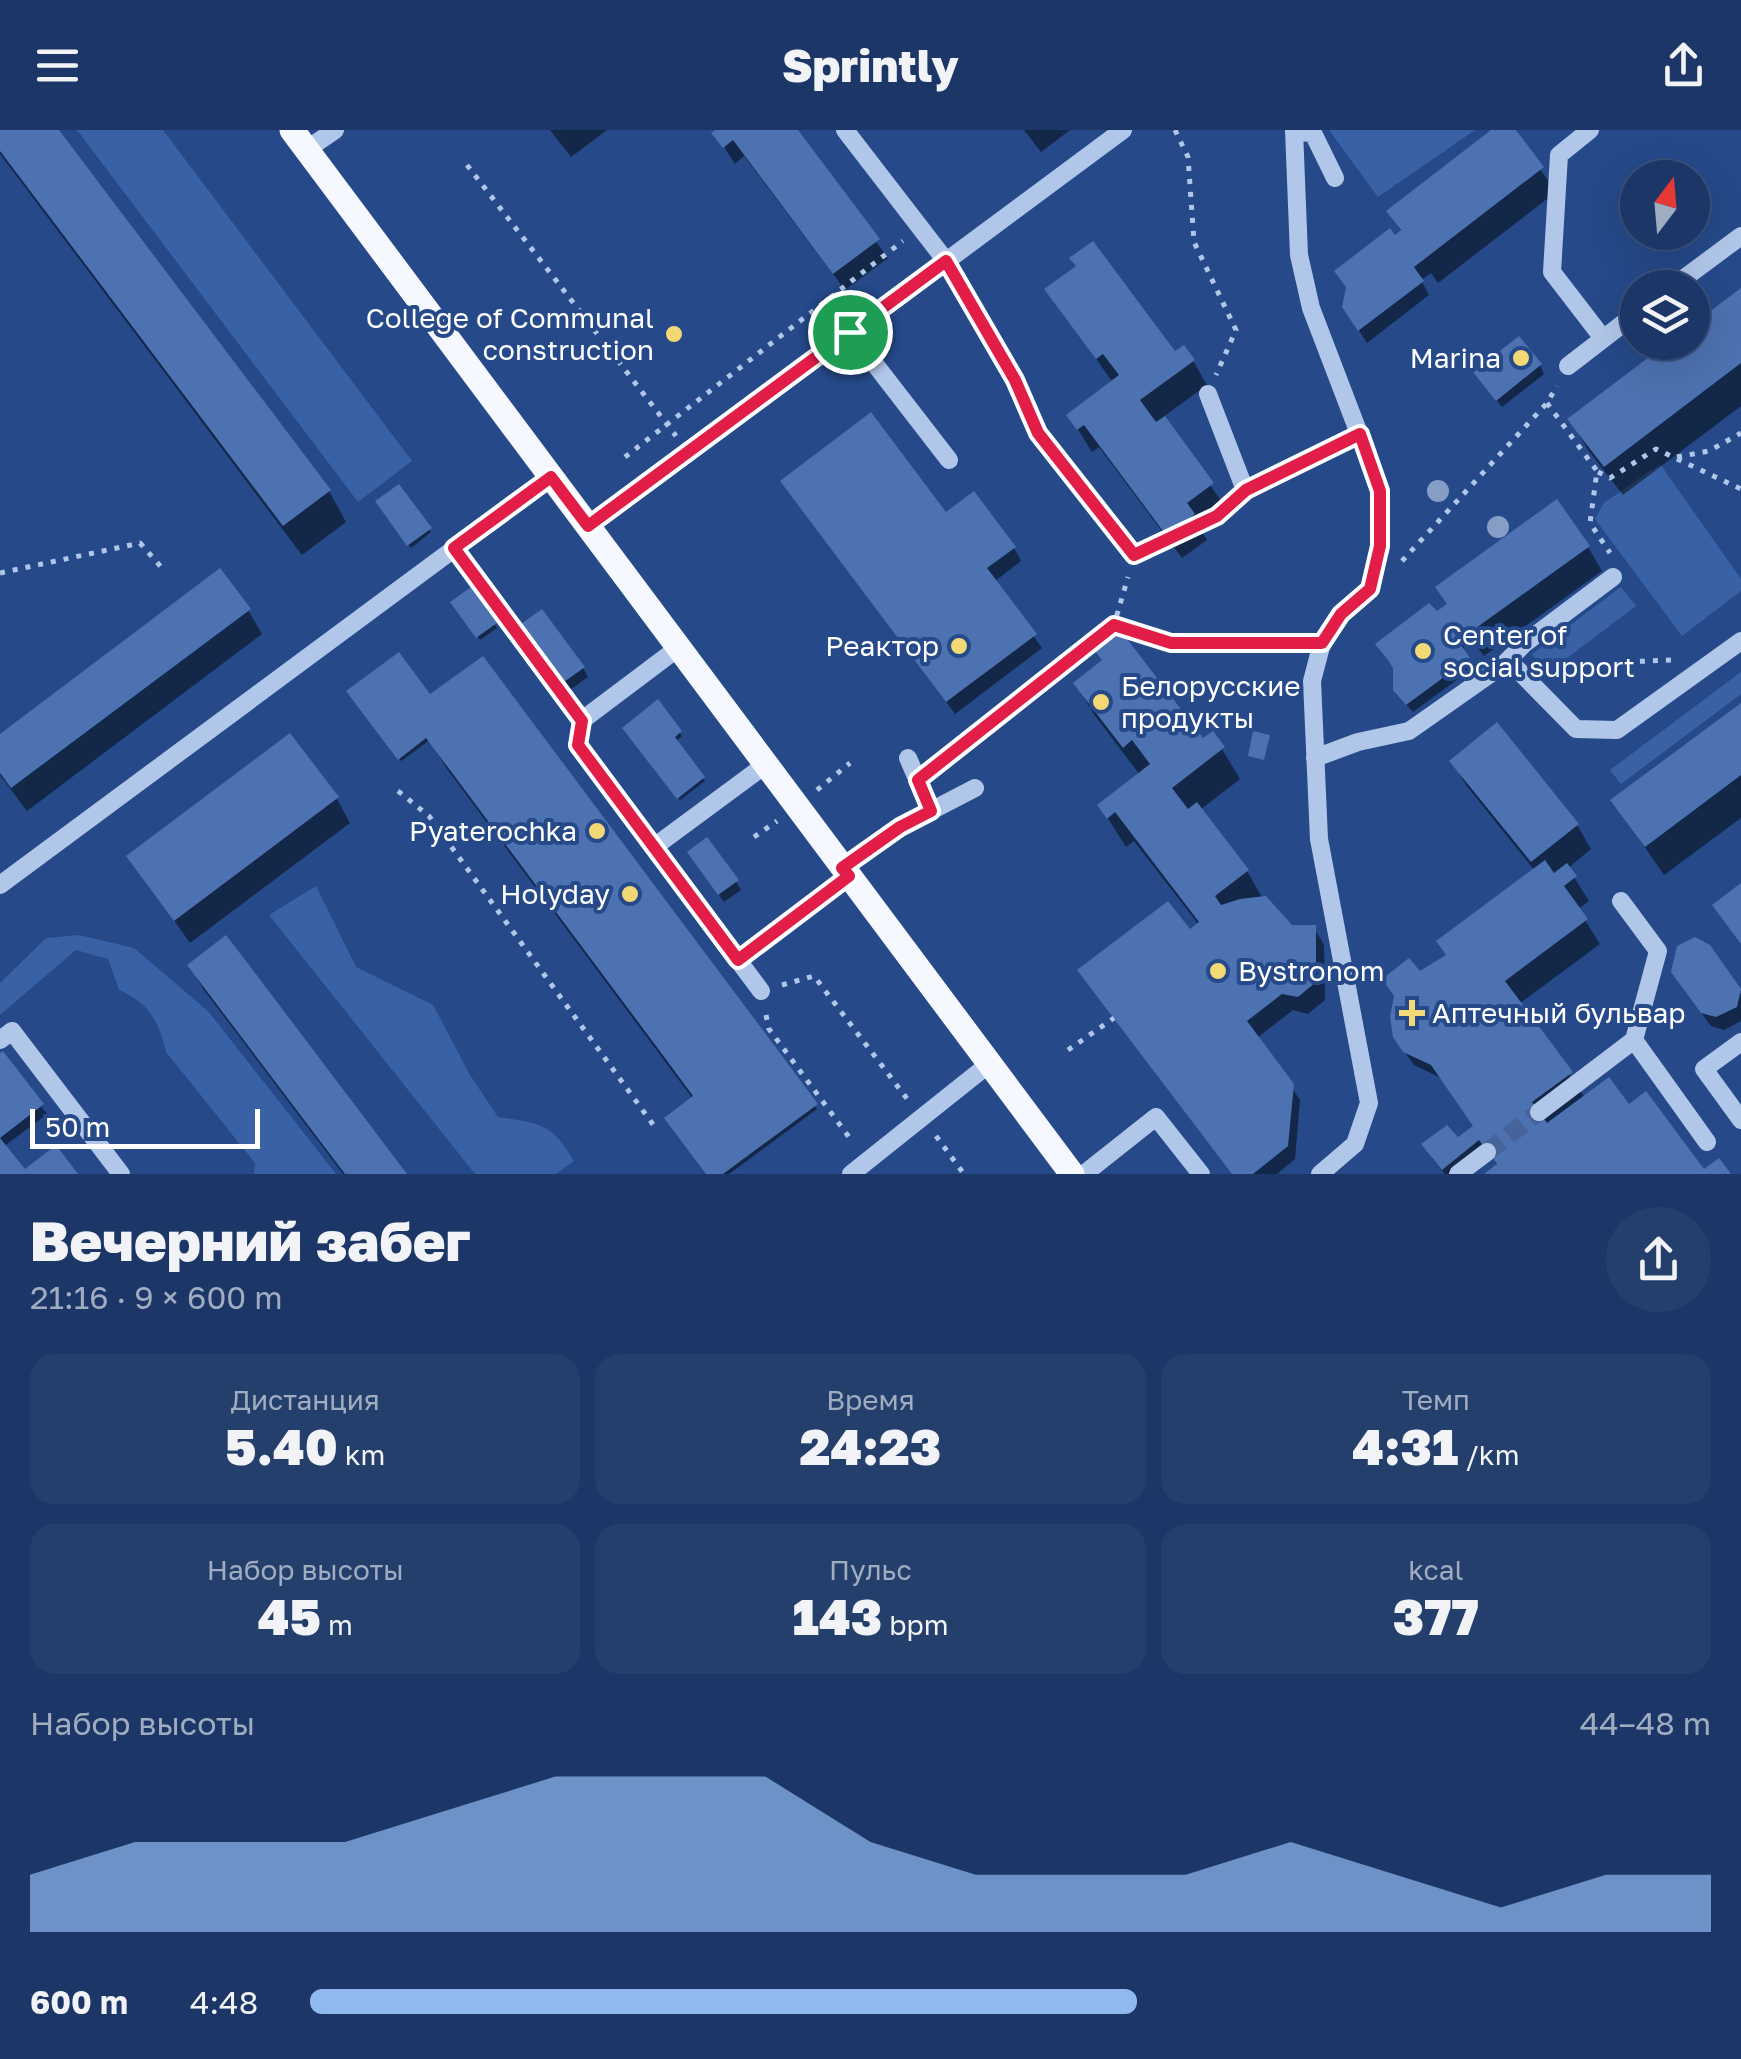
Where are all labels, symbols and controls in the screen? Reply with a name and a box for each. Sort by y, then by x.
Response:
icon: menu [30,38,85,93]
text: Sprintly [782,38,959,92]
icon: share [1656,38,1711,93]
north arrow [1620,160,1710,250]
map controls [1620,160,1710,360]
button: layers [1620,270,1710,360]
pin [808,290,893,375]
place label: College of Communal construction [366,301,654,366]
icon: arrive [823,305,878,360]
marker: College of Communal construction [663,323,685,345]
place label: Marina [1410,341,1501,374]
marker: Marina [1510,347,1532,369]
place label: Center of social support [1443,618,1635,683]
place label: Реактор [825,629,939,662]
marker: Реактор [948,635,970,657]
marker: Center of social support [1412,640,1434,662]
place label: Белорусские продукты [1121,669,1300,734]
marker: Белорусские продукты [1090,691,1112,713]
place label: Pyaterochka [409,814,577,847]
marker: Pyaterochka [586,820,608,842]
place label: Holyday [500,877,610,910]
marker: Holyday [619,883,641,905]
place label: Bystronom [1238,954,1384,987]
marker: Bystronom [1207,960,1229,982]
place label: Аптечный бульвар [1432,996,1686,1029]
marker: Аптечный бульвар [1401,1002,1423,1024]
scale bar [30,1104,260,1148]
text: 50 m [45,1110,110,1143]
text: Вечерний забег [30,1207,471,1273]
button: share [1606,1207,1711,1312]
text: 21:16 · 9 × 600 m [30,1278,282,1316]
text: Дистанция [231,1383,380,1416]
text: Время [826,1383,915,1416]
text: Темп [1402,1383,1470,1416]
text: 5.40 [225,1416,338,1476]
text: 24:23 [800,1416,941,1476]
text: 4:31 [1352,1416,1458,1476]
text: km [338,1438,385,1471]
text: /km [1458,1438,1519,1471]
text: Набор высоты [207,1553,404,1586]
text: Пульс [829,1553,912,1586]
text: kcal [1408,1553,1463,1586]
text: 45 [258,1586,321,1646]
text: 143 [793,1586,882,1646]
text: 377 [1393,1586,1479,1646]
text: m [321,1608,353,1641]
text: bpm [882,1608,948,1641]
text: Набор высоты [30,1704,255,1742]
text: 44–48 m [1580,1704,1711,1742]
text: 600 m [30,1983,128,2021]
text: 4:48 [190,1983,258,2021]

